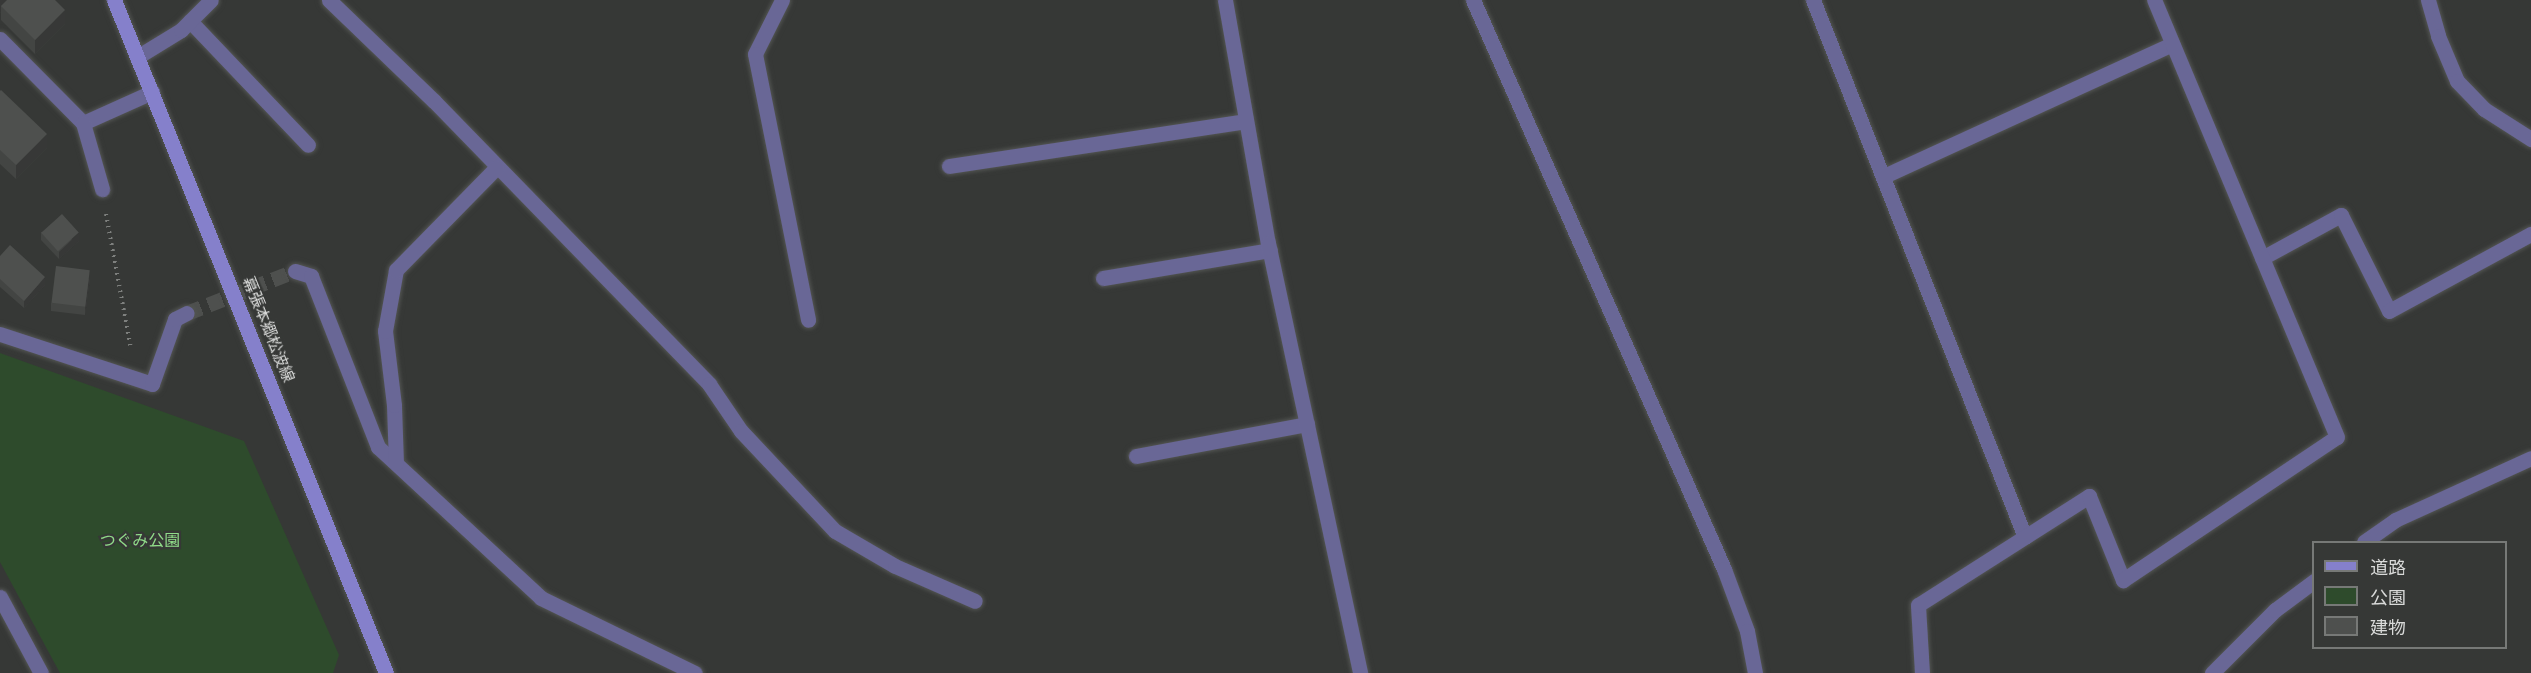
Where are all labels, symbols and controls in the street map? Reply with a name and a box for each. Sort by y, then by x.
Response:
street label: 幕張本郷松波線 [237,274,297,386]
park label: つぐみ公園 [100,532,180,552]
legend [2312,541,2507,649]
text: 道路 [2370,558,2406,579]
text: 公園 [2370,588,2406,609]
text: 建物 [2370,618,2406,639]

